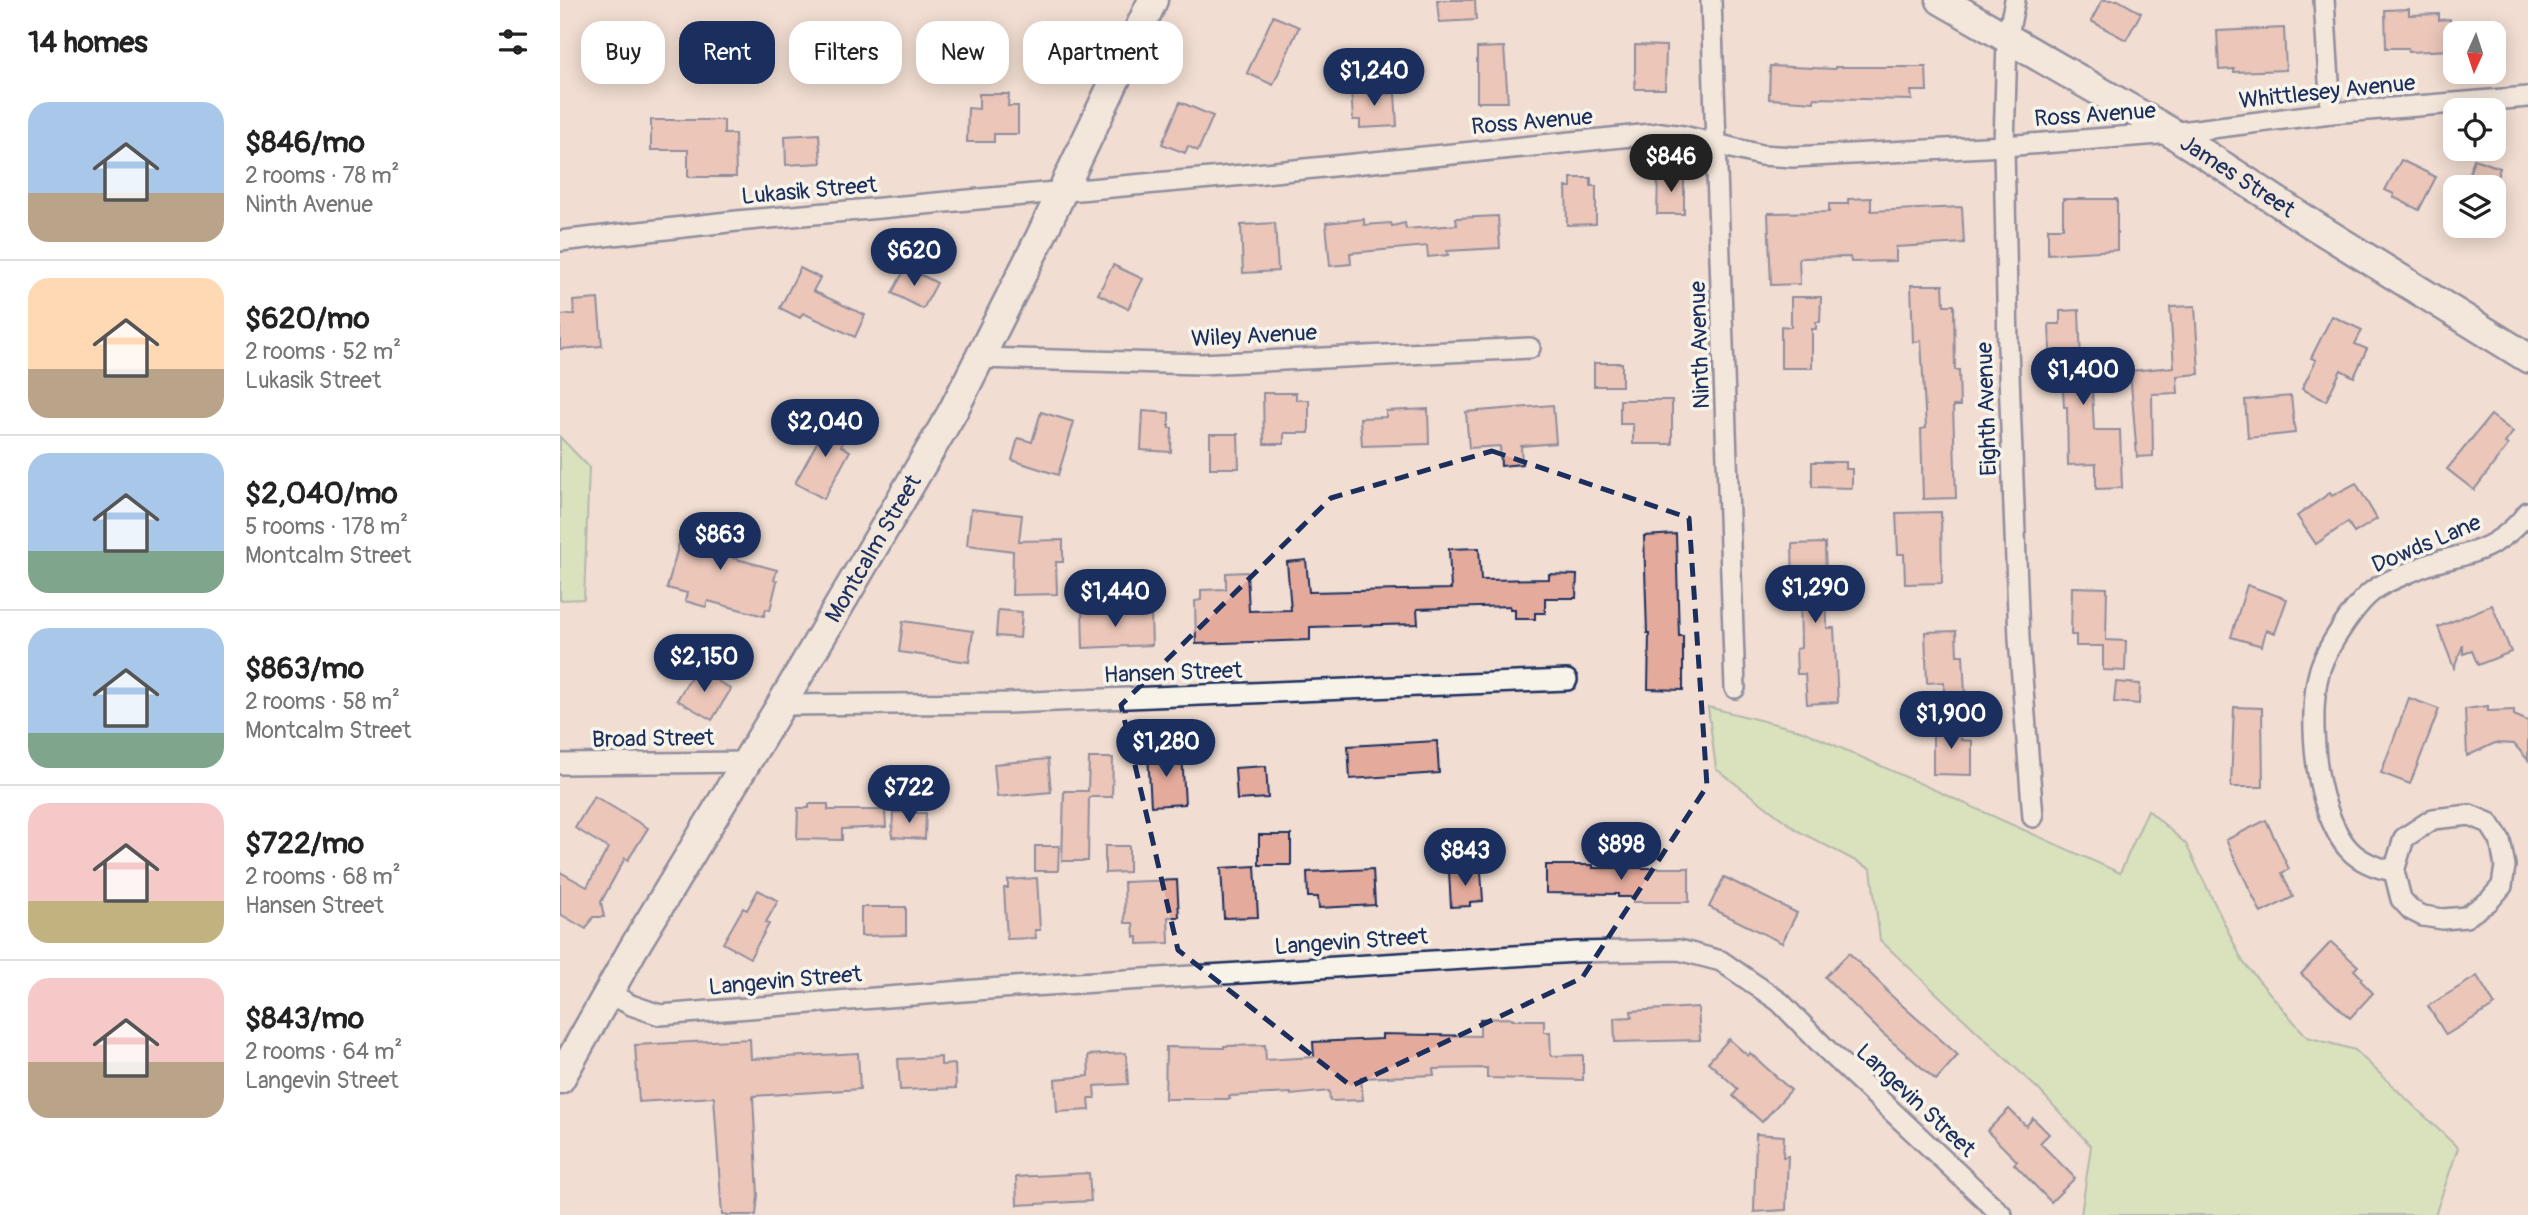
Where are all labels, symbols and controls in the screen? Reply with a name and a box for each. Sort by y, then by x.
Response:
chip: Buy [581,21,665,84]
chip: Rent [679,21,775,84]
chip: Filters [789,21,902,84]
chip: New [916,21,1009,84]
chip: Apartment [1023,21,1183,84]
north arrow [2443,21,2506,84]
map controls [2443,21,2506,238]
icon: filters [494,23,532,61]
text: 14 homes [28,24,148,61]
pin: $1,240 [1317,48,1431,108]
text: $1,240 [1339,56,1409,85]
street label: Whittlesey Avenue [2237,68,2417,115]
street label: Ross Avenue [2033,96,2158,133]
button: locate [2443,98,2506,161]
street label: Ross Avenue [1470,102,1595,141]
text: $846/mo [245,124,365,161]
street label: James Street [2175,128,2301,225]
icon: home [84,130,168,214]
pin: $846 [1630,134,1712,194]
text: $846 [1646,142,1696,171]
text: 2 rooms · 78 m² [245,161,399,190]
street label: Lukasik Street [740,170,879,211]
button: layers [2443,175,2506,238]
text: Ninth Avenue [245,190,373,219]
pin: $620 [873,229,955,288]
text: $620 [887,236,941,265]
street label: Ninth Avenue [1683,280,1716,409]
text: $620/mo [245,300,370,337]
icon: home [84,306,168,390]
street label: Wiley Avenue [1190,318,1318,353]
text: 2 rooms · 52 m² [245,337,401,366]
street label: Eighth Avenue [1970,341,2003,477]
pin: $1,400 [2026,348,2140,407]
text: $1,400 [2047,355,2119,384]
text: Lukasik Street [245,366,381,395]
pin: $2,040 [768,400,882,459]
text: $2,040 [787,407,863,436]
street label: Montcalm Street [819,469,928,628]
text: $2,040/mo [245,475,398,512]
icon: home [84,481,168,565]
street label: Dowds Lane [2367,507,2486,579]
text: 5 rooms · 178 m² [245,512,408,541]
pin: $863 [679,512,761,572]
text: $863 [695,520,745,549]
text: Montcalm Street [245,541,411,570]
pin: $1,290 [1758,566,1872,625]
pin: $1,440 [1058,570,1172,629]
text: $1,290 [1781,573,1849,602]
text: $1,440 [1080,577,1150,606]
pin: $2,150 [647,634,761,694]
text: $2,150 [670,642,738,671]
text: $863/mo [245,650,364,687]
icon: home [84,656,168,740]
street label: Hansen Street [1103,656,1244,689]
text: 2 rooms · 58 m² [245,687,400,716]
pin: $1,900 [1894,692,2008,751]
text: $1,900 [1916,699,1986,728]
text: Montcalm Street [245,716,411,745]
pin: $1,280 [1109,720,1223,779]
street label: Broad Street [592,723,715,754]
text: $1,280 [1132,727,1200,756]
pin: $722 [868,766,950,825]
text: $722 [884,773,934,802]
pin: $898 [1580,822,1662,882]
text: $722/mo [245,825,364,862]
pin: $843 [1424,828,1506,888]
text: $898 [1597,830,1645,859]
icon: home [84,831,168,915]
text: $843 [1440,836,1490,865]
text: 2 rooms · 68 m² [245,862,401,891]
text: Hansen Street [245,891,384,920]
street label: Langevin Street [1273,922,1429,961]
street label: Langevin Street [707,959,863,1002]
text: $843/mo [245,1000,364,1037]
icon: home [84,1006,168,1090]
text: 2 rooms · 64 m² [245,1037,402,1066]
street label: Langevin Street [1850,1037,1982,1164]
text: Langevin Street [245,1066,399,1095]

